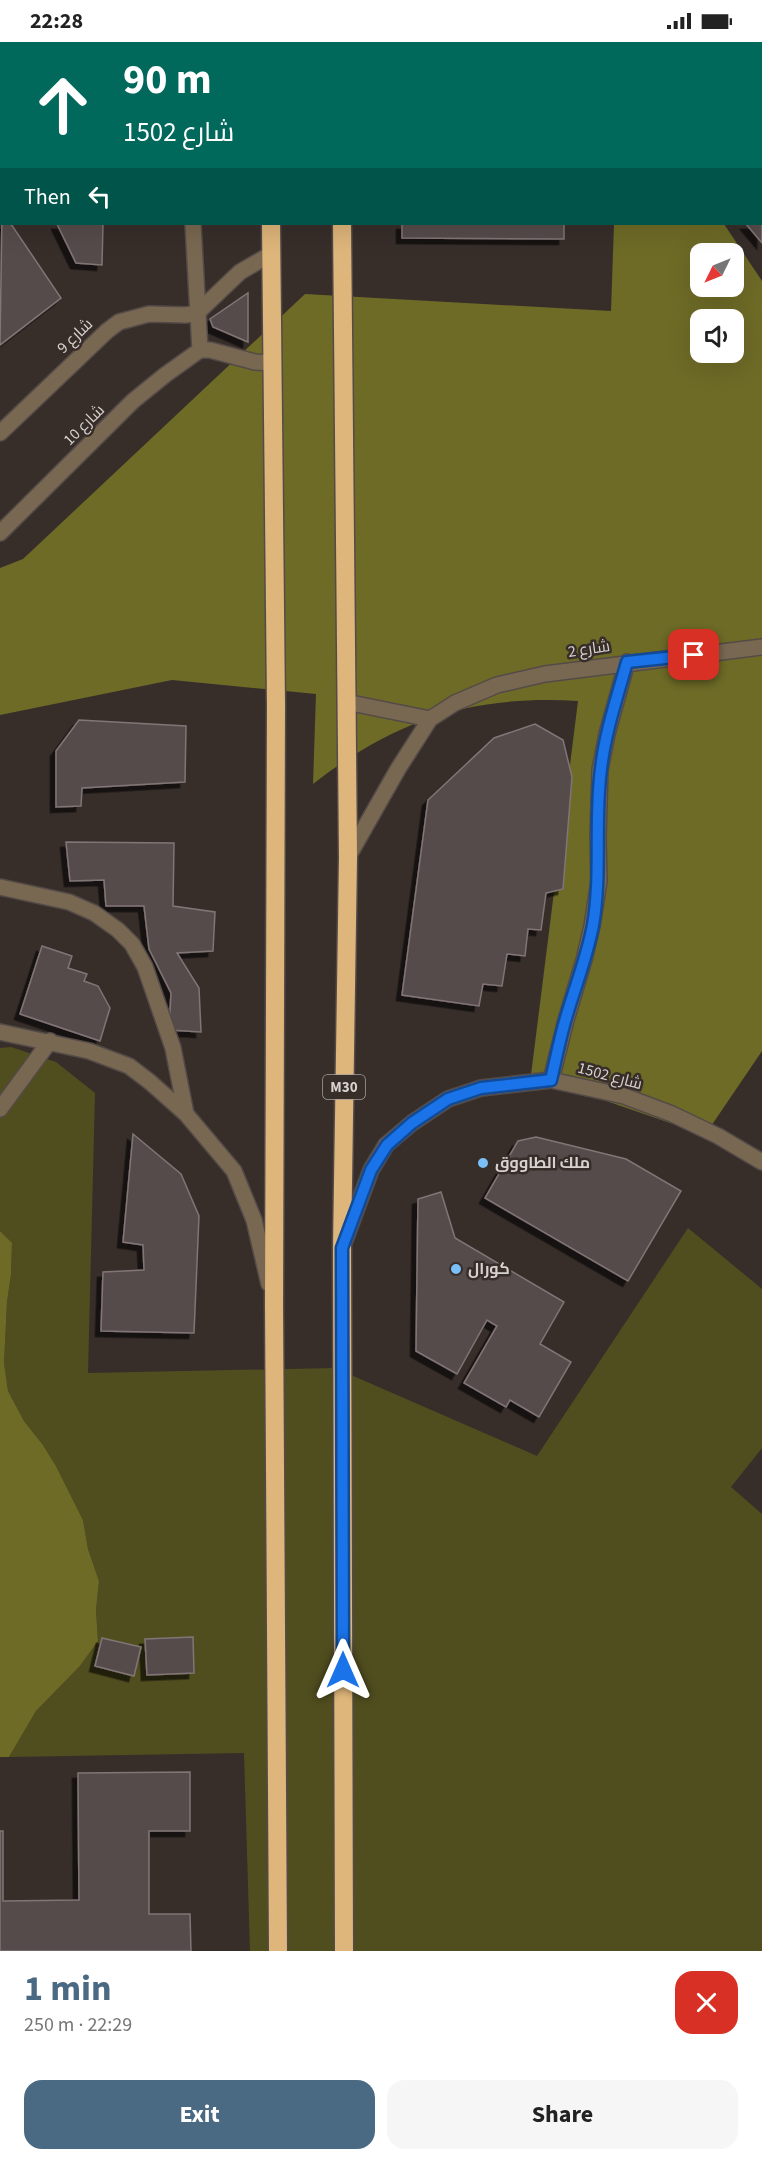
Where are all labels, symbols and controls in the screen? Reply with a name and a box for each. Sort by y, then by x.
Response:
text: 22:28 [30,5,83,37]
text: 90 m [123,50,212,110]
icon: ahead [24,66,102,144]
text: شارع 1502 [123,113,234,152]
icon: left [83,180,116,213]
text: Then [24,181,71,213]
north arrow [690,243,744,297]
map controls [690,243,744,363]
button: sound [690,309,744,363]
street label: شارع 9 [52,313,98,359]
street label: شارع 10 [59,400,109,450]
pin [668,629,719,680]
street label: شارع 2 [567,635,611,663]
icon: arrive [677,638,710,671]
street label: شارع 1502 [575,1057,645,1095]
road number: M30 [323,1075,365,1099]
place label: ملك الطاووق [495,1152,590,1174]
marker: ملك الطاووق [476,1156,490,1170]
place label: كورال [468,1258,510,1280]
marker: كورال [449,1262,463,1276]
position arrow [311,1638,375,1702]
text: 1 min [24,1963,112,2014]
button: close [675,1971,738,2034]
text: 250 m · 22:29 [24,2011,132,2039]
button: Exit [24,2080,375,2149]
button: Share [387,2080,738,2149]

